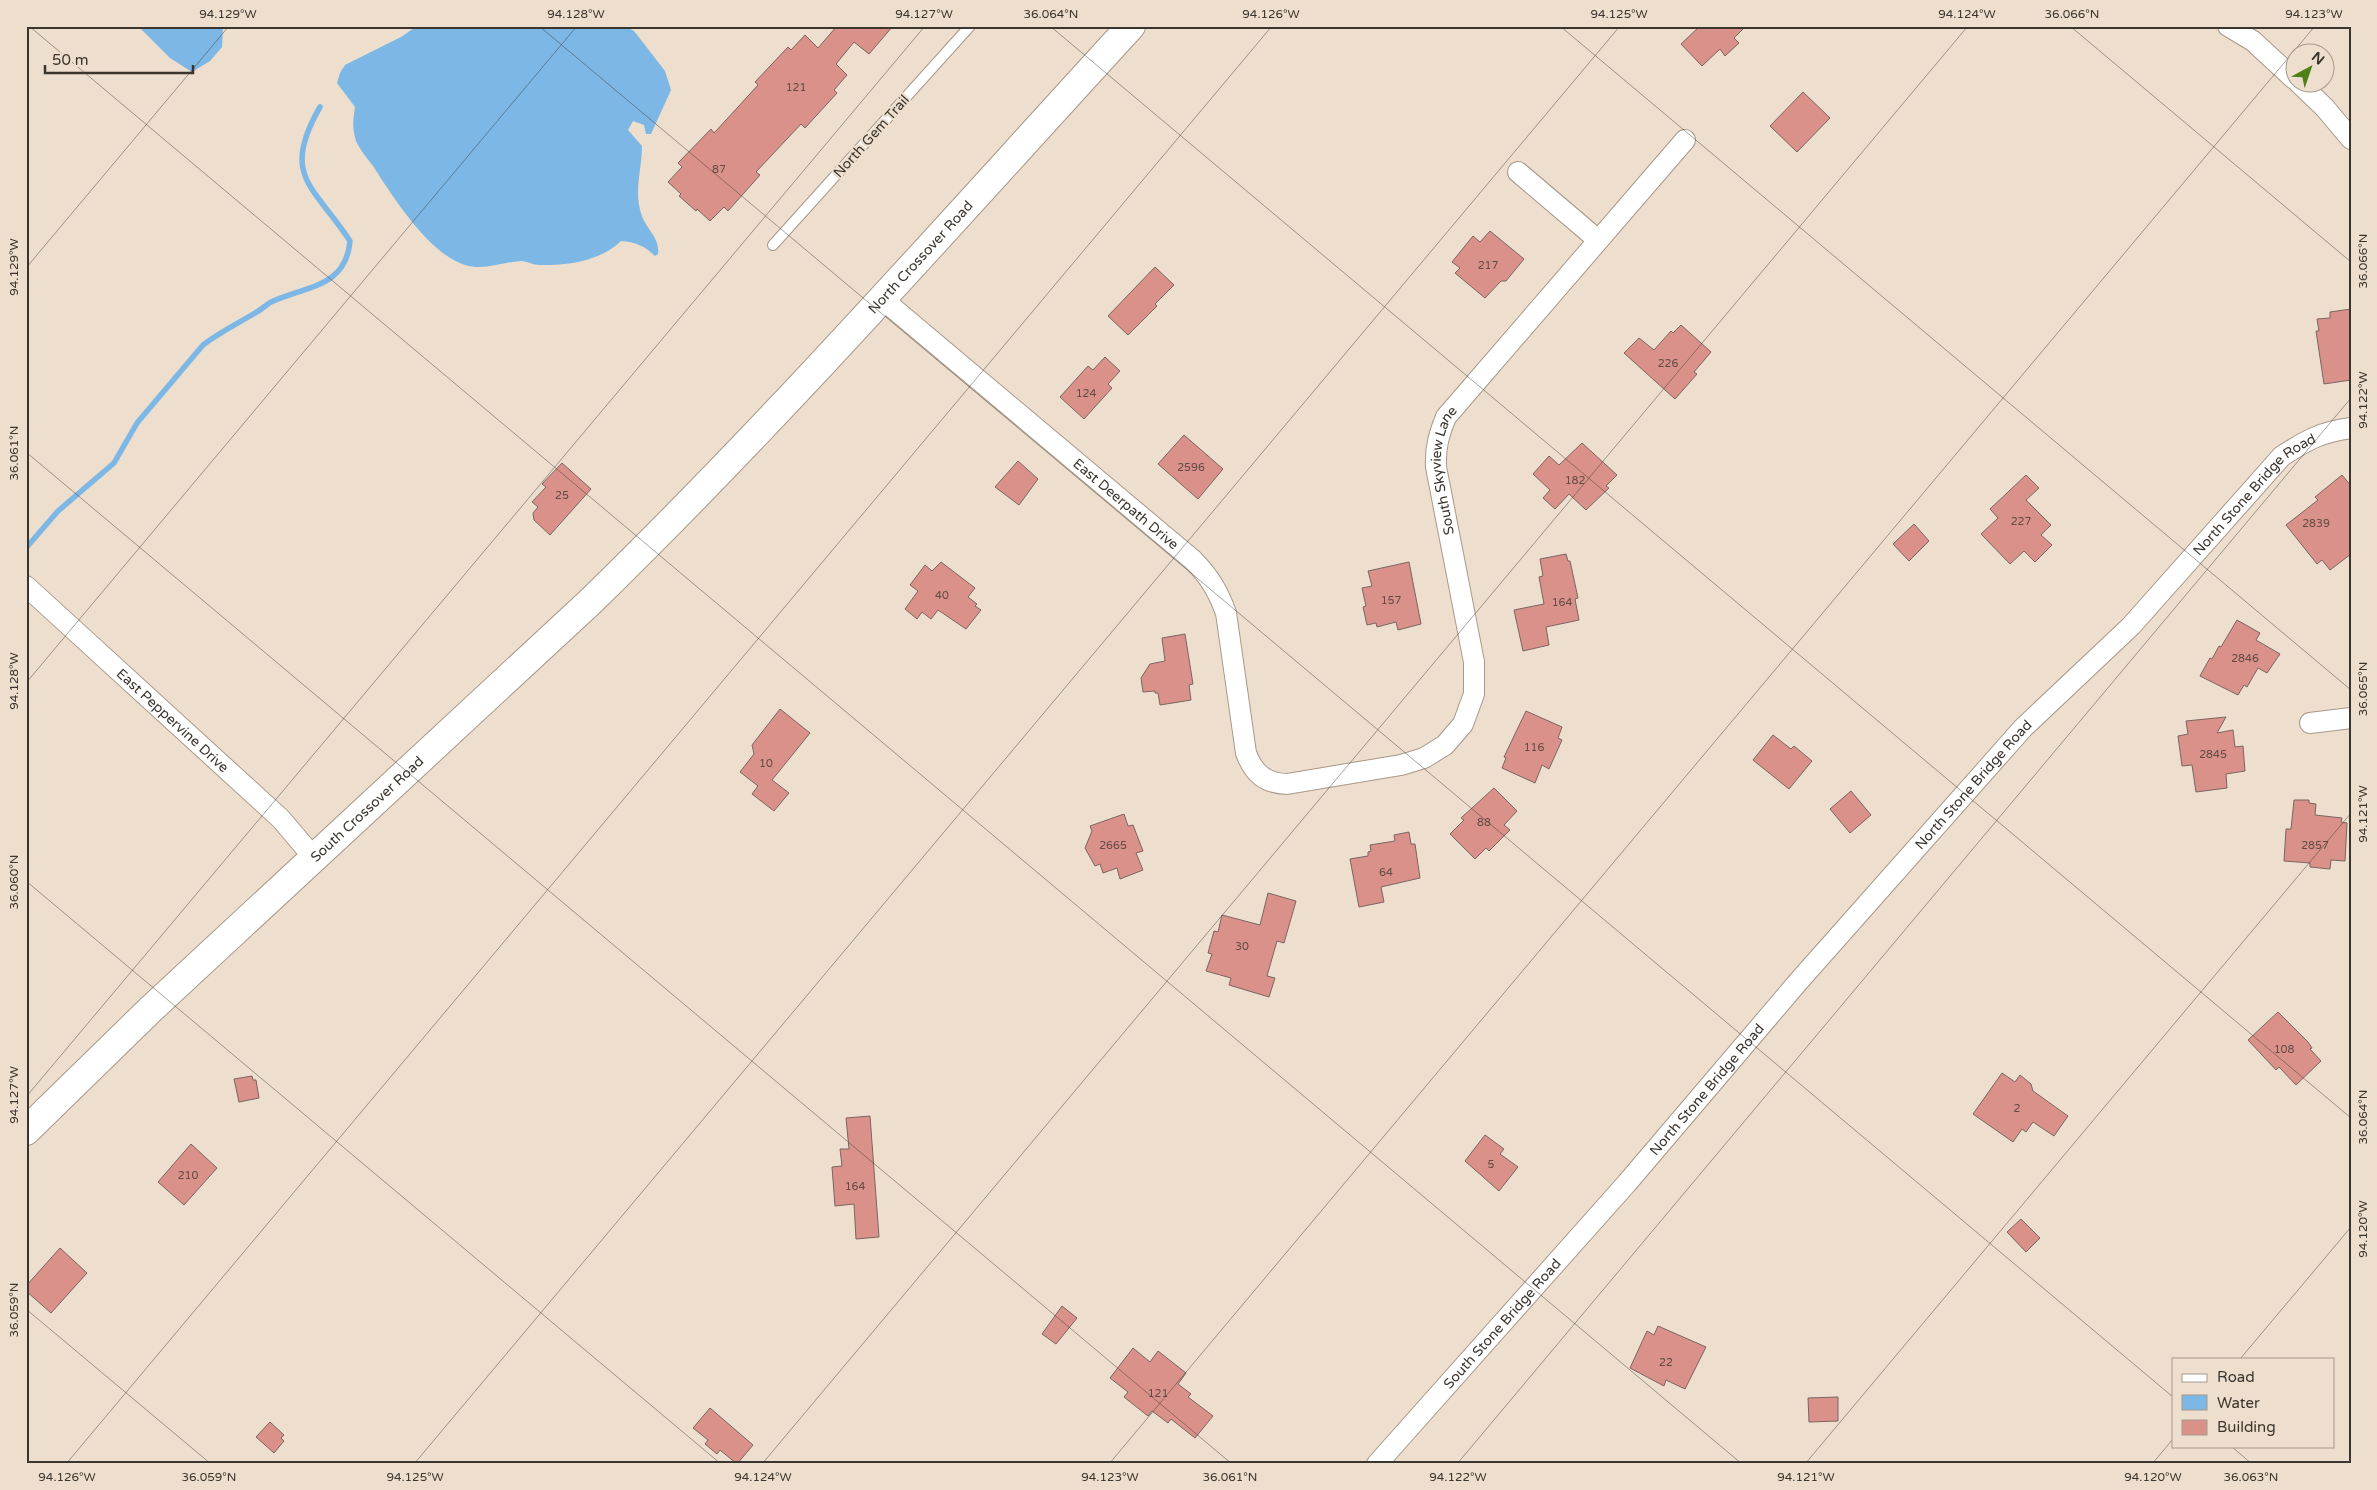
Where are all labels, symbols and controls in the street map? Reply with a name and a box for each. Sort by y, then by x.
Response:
text: 94.129°W [199,7,257,21]
text: 94.128°W [547,7,605,21]
text: 94.127°W [895,7,953,21]
text: 36.064°N [1024,7,1078,21]
text: 94.126°W [1242,7,1300,21]
text: 94.125°W [1590,7,1648,21]
text: 94.124°W [1938,7,1996,21]
text: 36.066°N [2045,7,2099,21]
text: 94.123°W [2285,7,2343,21]
scale bar [45,42,192,74]
north arrow [2284,42,2334,92]
text: N [2308,48,2328,69]
text: 50 m [52,51,89,69]
house number: 121 [786,81,806,94]
street label: North Gem Trail [830,92,913,181]
house number: 87 [712,163,726,176]
street label: North Crossover Road [865,197,977,317]
text: 36.066°N [2356,234,2370,288]
text: 94.129°W [7,238,21,296]
house number: 217 [1478,259,1498,272]
house number: 226 [1658,357,1678,370]
text: 94.122°W [2356,371,2370,429]
house number: 124 [1076,387,1096,400]
street label: South Skyview Lane [1428,402,1461,536]
text: 36.061°N [7,426,21,480]
street label: North Stone Bridge Road [2190,430,2319,559]
street label: East Deerpath Drive [1070,455,1182,553]
house number: 2596 [1177,461,1205,474]
house number: 182 [1565,474,1585,487]
house number: 25 [555,489,569,502]
house number: 227 [2011,515,2031,528]
house number: 2839 [2302,517,2330,530]
house number: 40 [935,589,949,602]
house number: 157 [1381,594,1401,607]
house number: 164 [1552,596,1572,609]
text: 94.128°W [7,652,21,710]
house number: 2846 [2231,652,2259,665]
text: 36.065°N [2356,662,2370,716]
street label: East Peppervine Drive [113,665,232,776]
street label: North Stone Bridge Road [1911,716,2035,853]
house number: 116 [1524,741,1544,754]
house number: 2845 [2199,748,2227,761]
street label: South Crossover Road [307,753,427,866]
house number: 10 [759,757,773,770]
text: 94.121°W [2356,785,2370,843]
house number: 88 [1477,816,1491,829]
house number: 2665 [1099,839,1127,852]
house number: 2857 [2301,839,2329,852]
text: 36.060°N [7,855,21,909]
house number: 64 [1379,866,1393,879]
house number: 30 [1235,940,1249,953]
street label: North Stone Bridge Road [1646,1020,1768,1159]
house number: 108 [2274,1043,2294,1056]
text: 94.127°W [7,1066,21,1124]
text: 36.064°N [2356,1090,2370,1144]
house number: 2 [2014,1102,2021,1115]
house number: 5 [1488,1158,1495,1171]
house number: 210 [178,1169,198,1182]
house number: 164 [845,1180,865,1193]
text: 94.120°W [2356,1200,2370,1258]
street label: South Stone Bridge Road [1440,1255,1565,1392]
text: 36.059°N [7,1283,21,1337]
house number: 22 [1659,1356,1673,1369]
legend [2172,1358,2334,1448]
text: Road [2217,1368,2255,1386]
house number: 121 [1148,1387,1168,1400]
text: Water [2217,1394,2260,1412]
text: Building [2217,1418,2276,1436]
text: 94.126°W [38,1470,96,1484]
text: 36.059°N [182,1470,236,1484]
text: 94.125°W [386,1470,444,1484]
text: 94.124°W [734,1470,792,1484]
text: 94.123°W [1081,1470,1139,1484]
text: 36.061°N [1203,1470,1257,1484]
text: 94.122°W [1429,1470,1487,1484]
text: 94.121°W [1777,1470,1835,1484]
text: 94.120°W [2124,1470,2182,1484]
text: 36.063°N [2224,1470,2278,1484]

